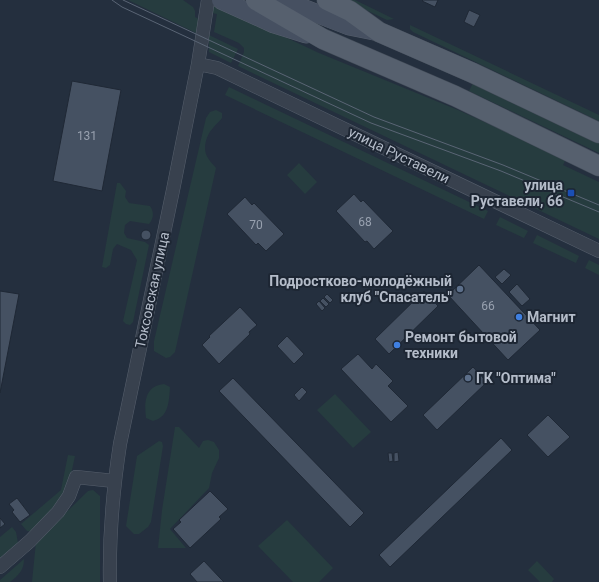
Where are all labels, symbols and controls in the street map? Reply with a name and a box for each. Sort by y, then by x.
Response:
street label: улица Руставели [346,124,452,186]
house number: 131 [77,129,97,143]
place label: улица Руставели, 66 [471,177,564,209]
marker: улица Руставели, 66 [566,188,576,198]
house number: 68 [358,215,372,229]
house number: 70 [249,218,263,232]
street label: Токсовская улица [132,230,172,350]
place label: Подростково-молодёжный клуб "Спасатель" [269,273,453,305]
marker: Подростково-молодёжный клуб "Спасатель" [455,284,465,294]
house number: 66 [481,299,495,313]
place label: Магнит [527,309,576,325]
marker: Магнит [514,312,524,322]
place label: Ремонт бытовой техники [405,329,517,361]
marker: Ремонт бытовой техники [392,340,402,350]
place label: ГК "Оптима" [476,370,556,386]
marker: ГК "Оптима" [463,373,473,383]

